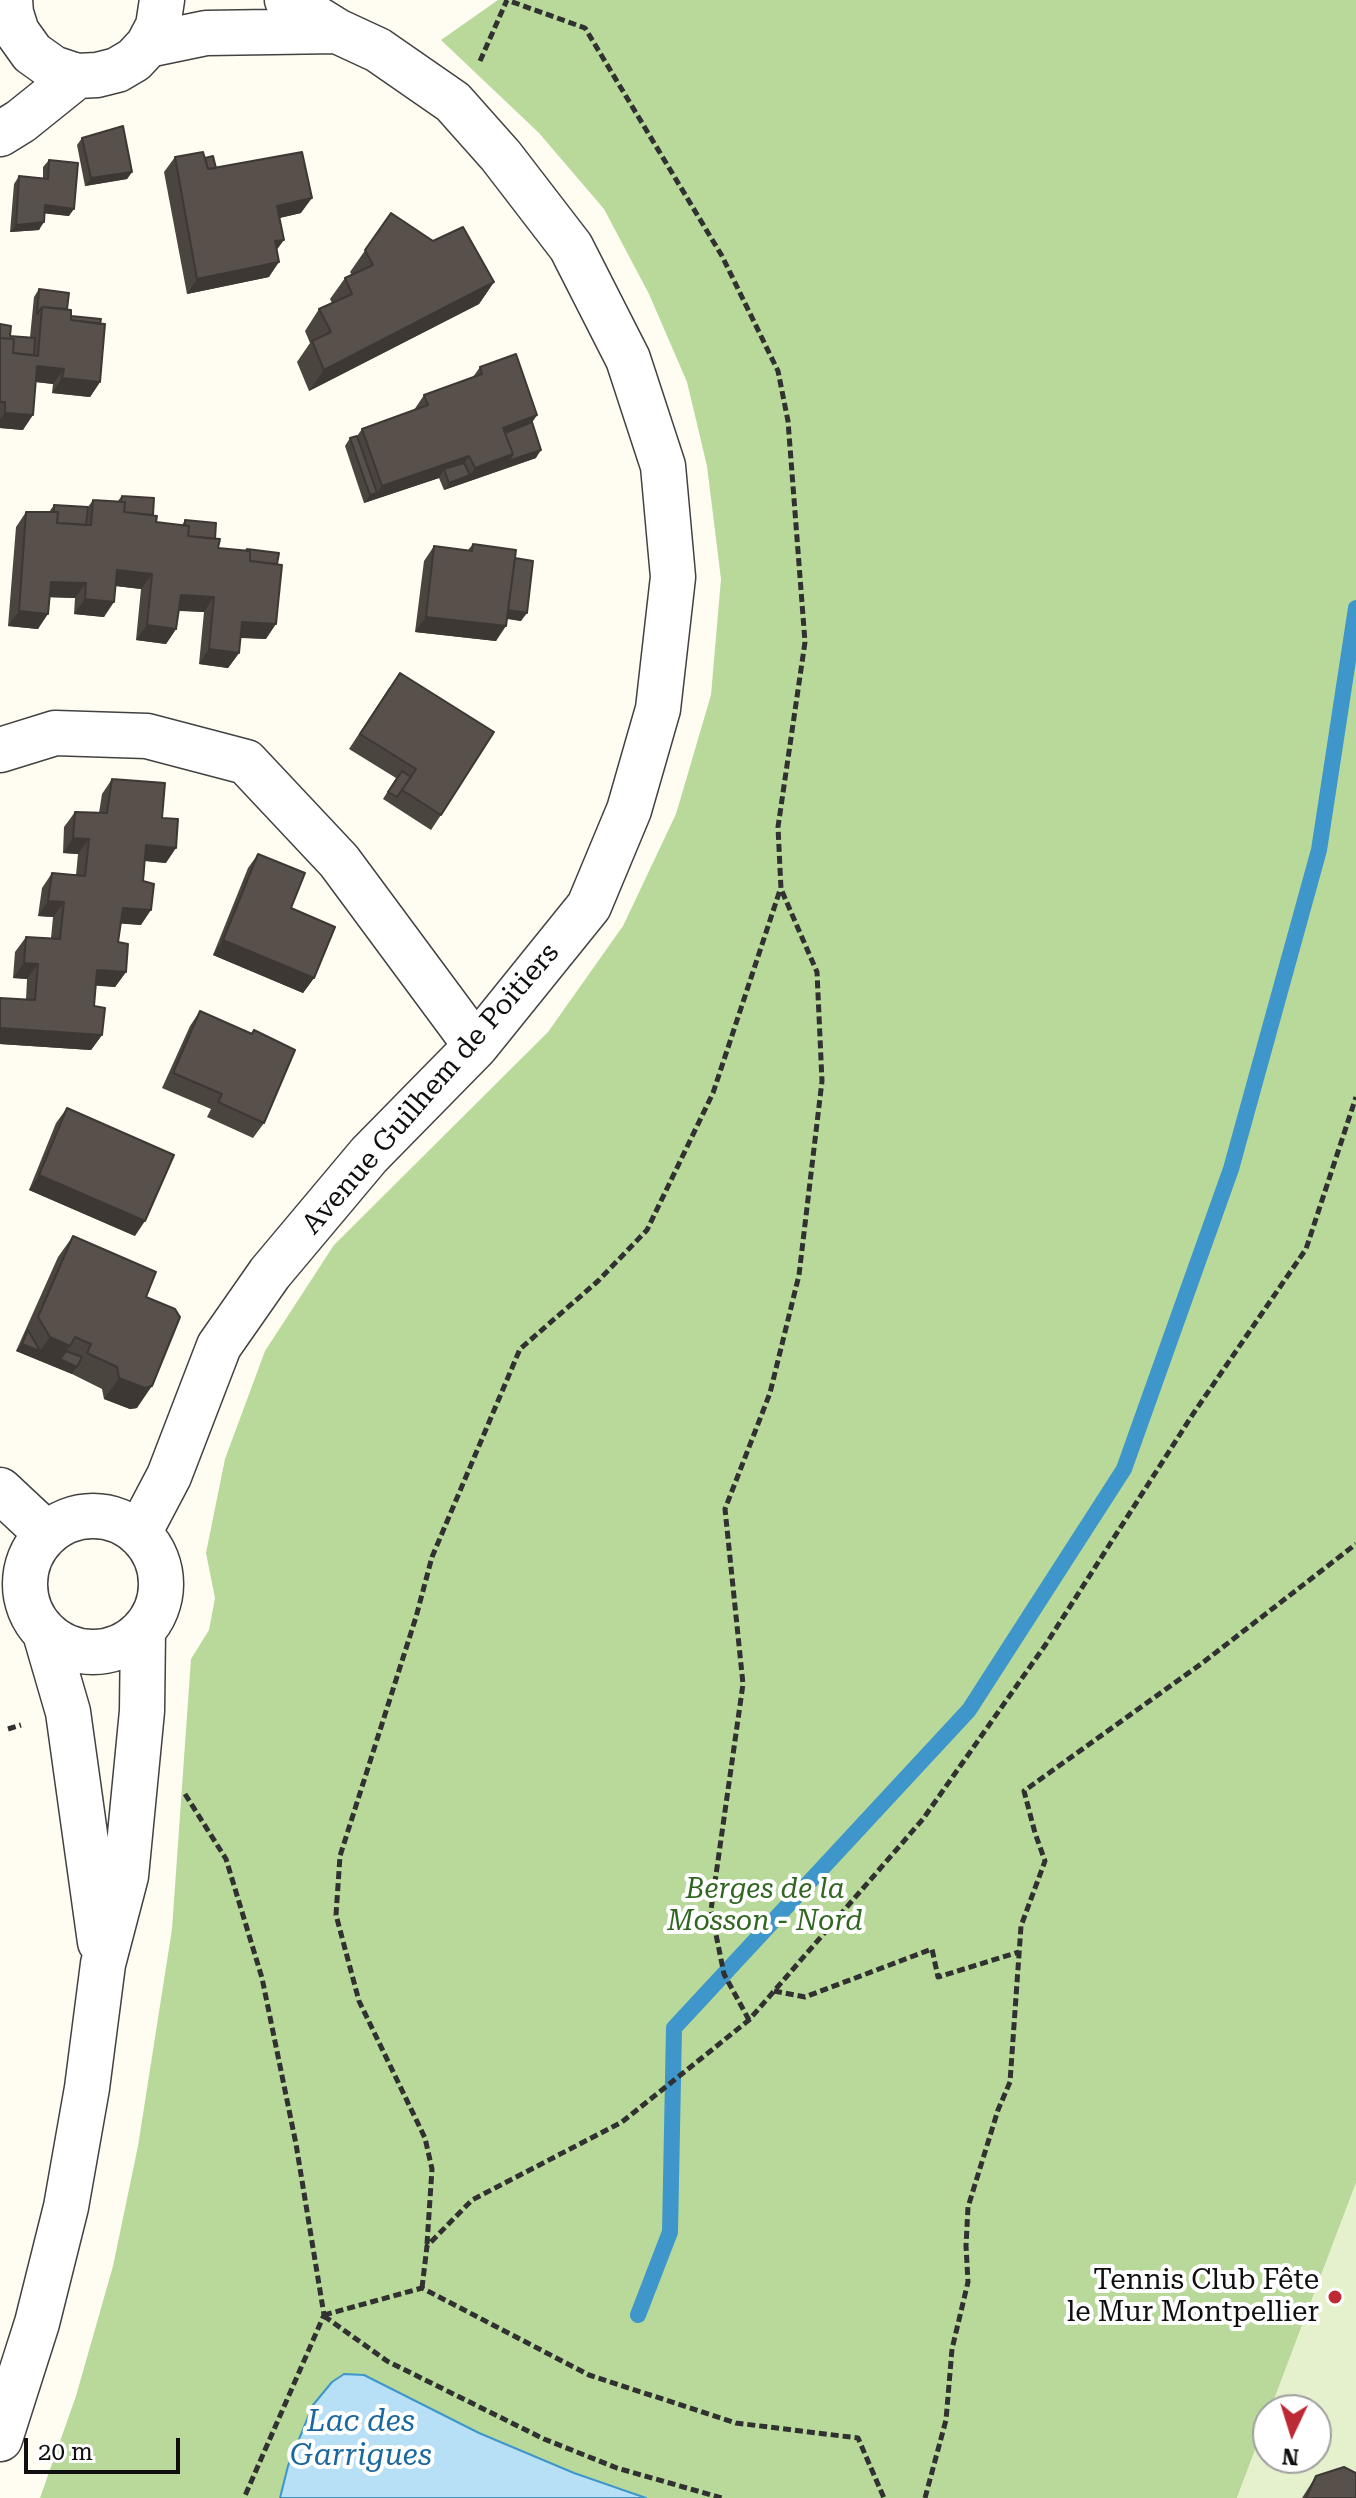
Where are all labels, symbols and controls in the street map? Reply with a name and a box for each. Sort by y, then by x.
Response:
street label: Avenue Guilhem de Poitiers [295,937,567,1241]
park label: Berges de la Mosson - Nord [667,1873,863,1939]
place label: Tennis Club Fête le Mur Montpellier [1067,2264,1319,2330]
marker: Tennis Club Fête le Mur Montpellier [1326,2288,1344,2306]
north arrow [1252,2394,1332,2474]
water label: Lac des Garrigues [290,2404,432,2474]
scale bar [28,2422,184,2472]
text: 20 m [38,2438,93,2466]
text: N [1281,2443,1300,2470]

